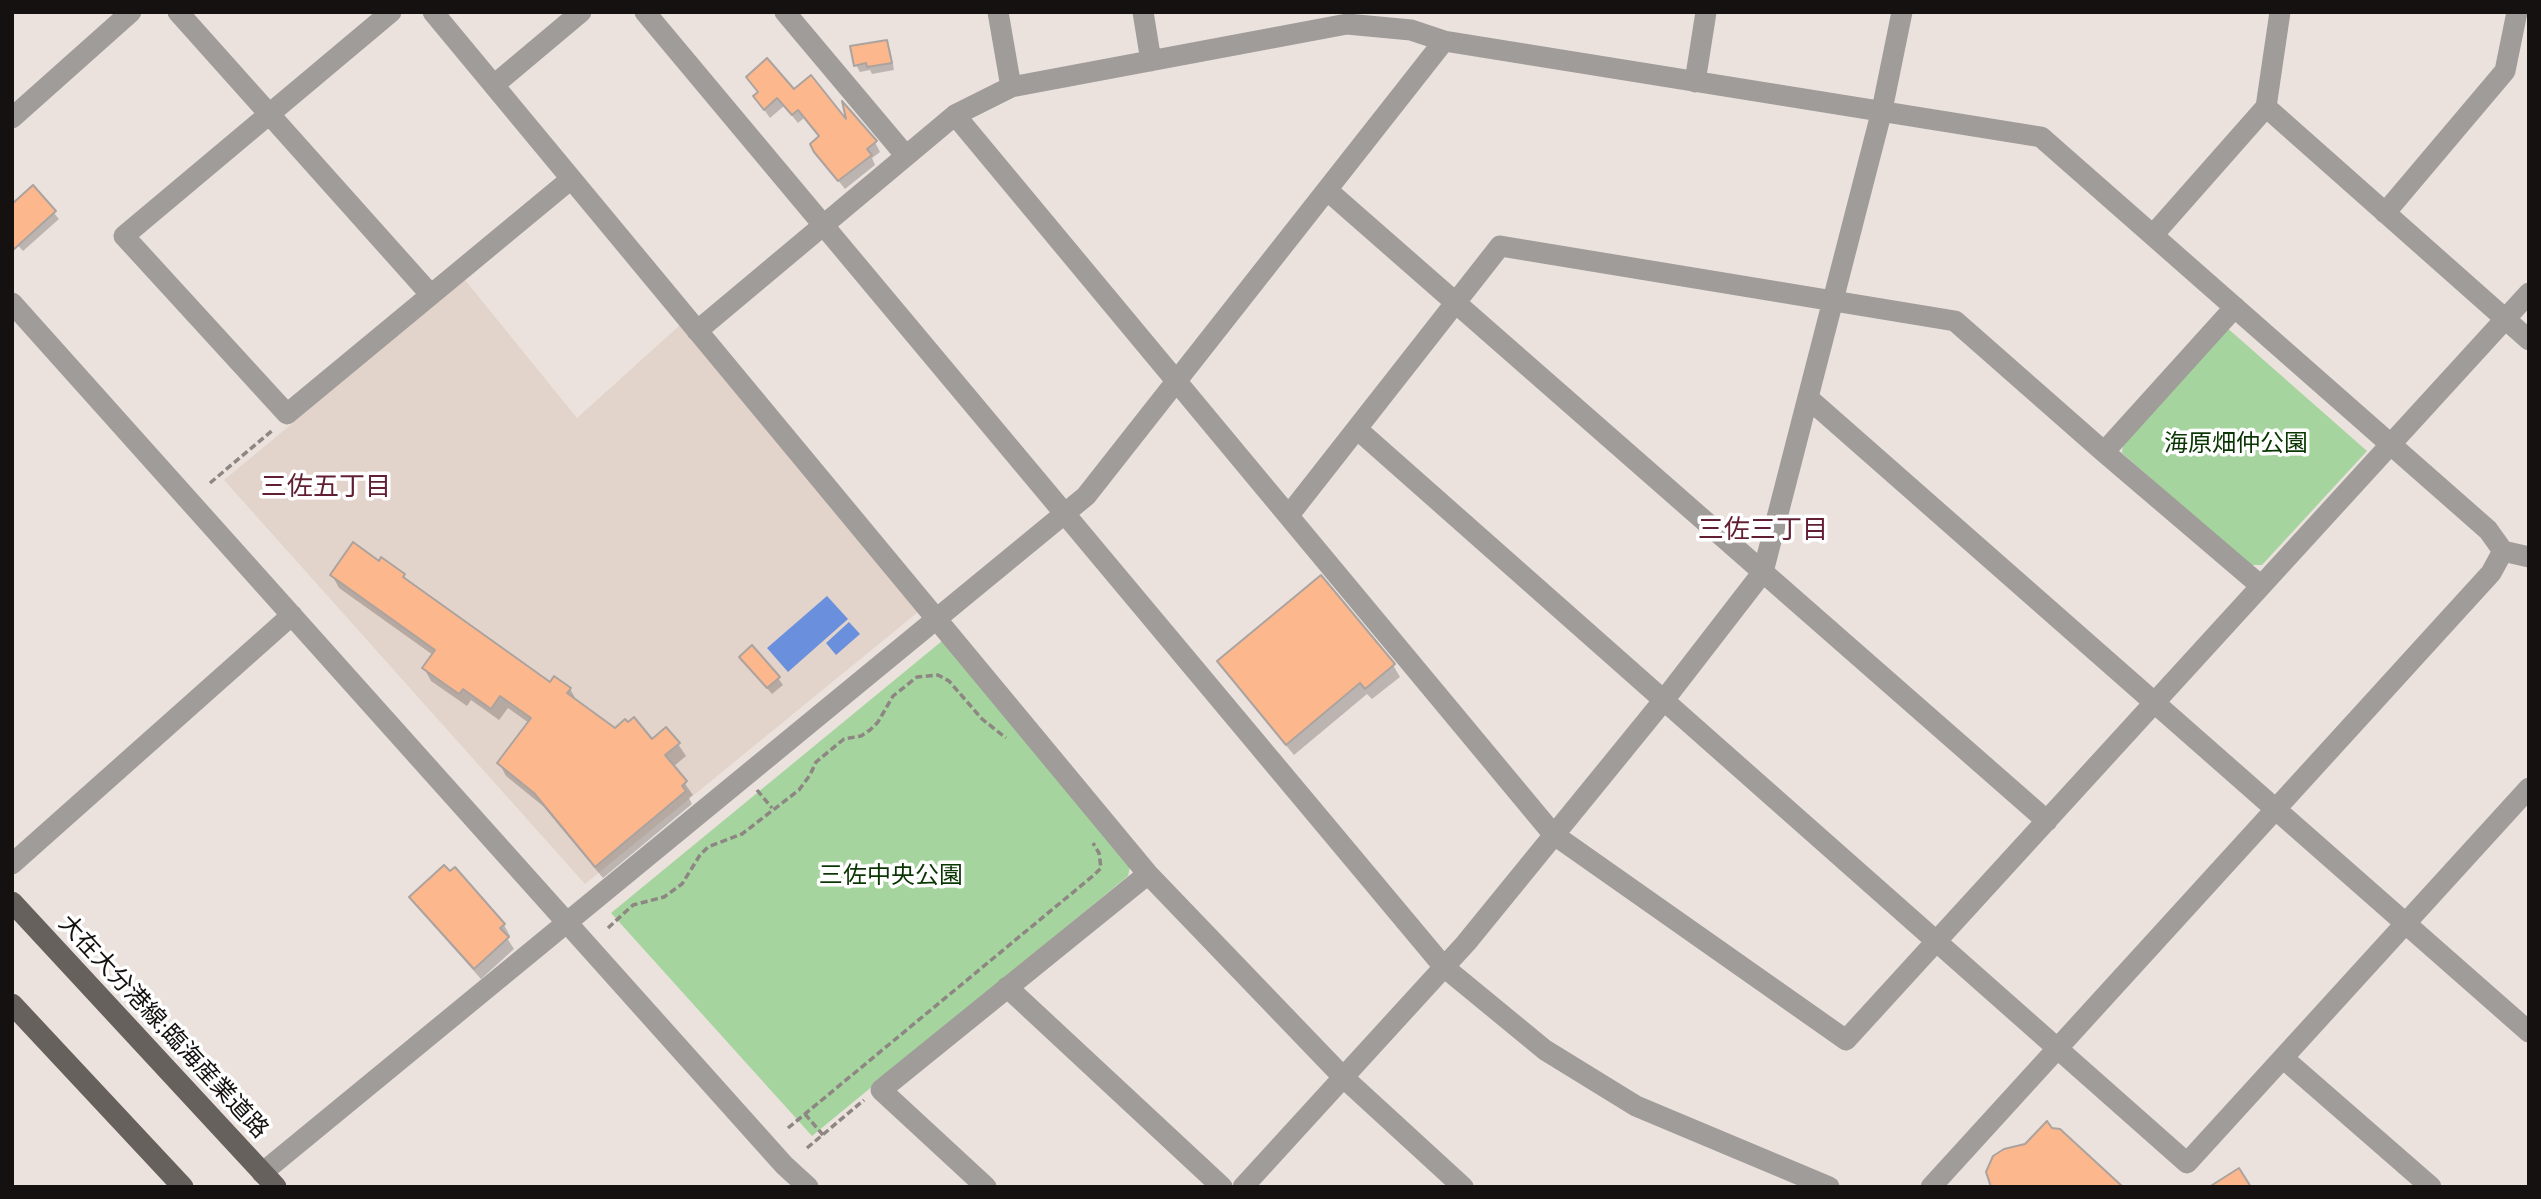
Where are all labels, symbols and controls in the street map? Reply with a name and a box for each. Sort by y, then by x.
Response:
park label: 海原畑仲公園 [2164,430,2308,458]
district label: 三佐五丁目 [261,472,391,504]
district label: 三佐三丁目 [1698,515,1828,547]
park label: 三佐中央公園 [819,862,963,890]
street label: 大在大分港線;臨海産業道路 [52,910,274,1144]

